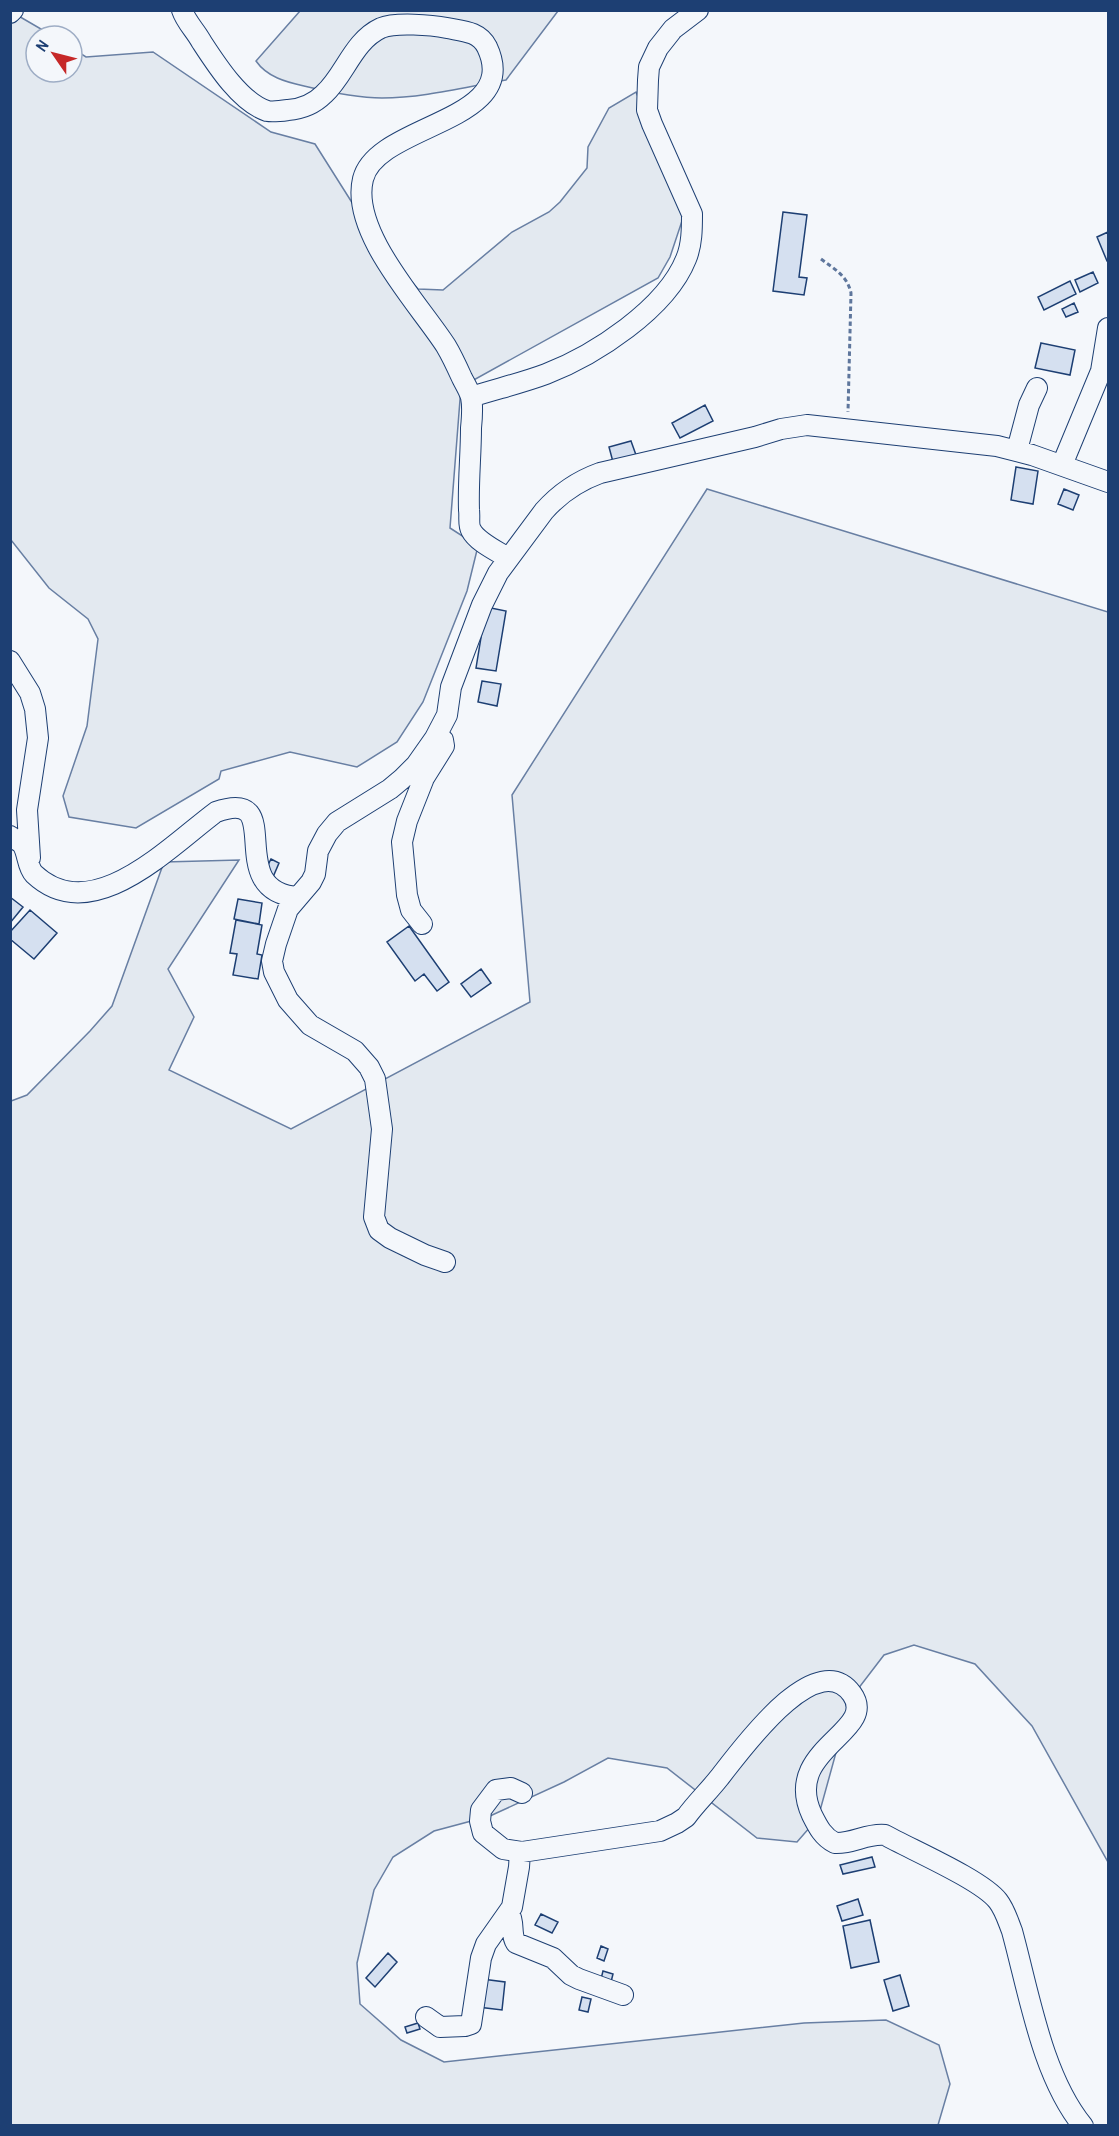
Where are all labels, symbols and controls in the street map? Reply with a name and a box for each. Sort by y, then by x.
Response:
north arrow [24,24,84,84]
text: N [30,35,53,56]

